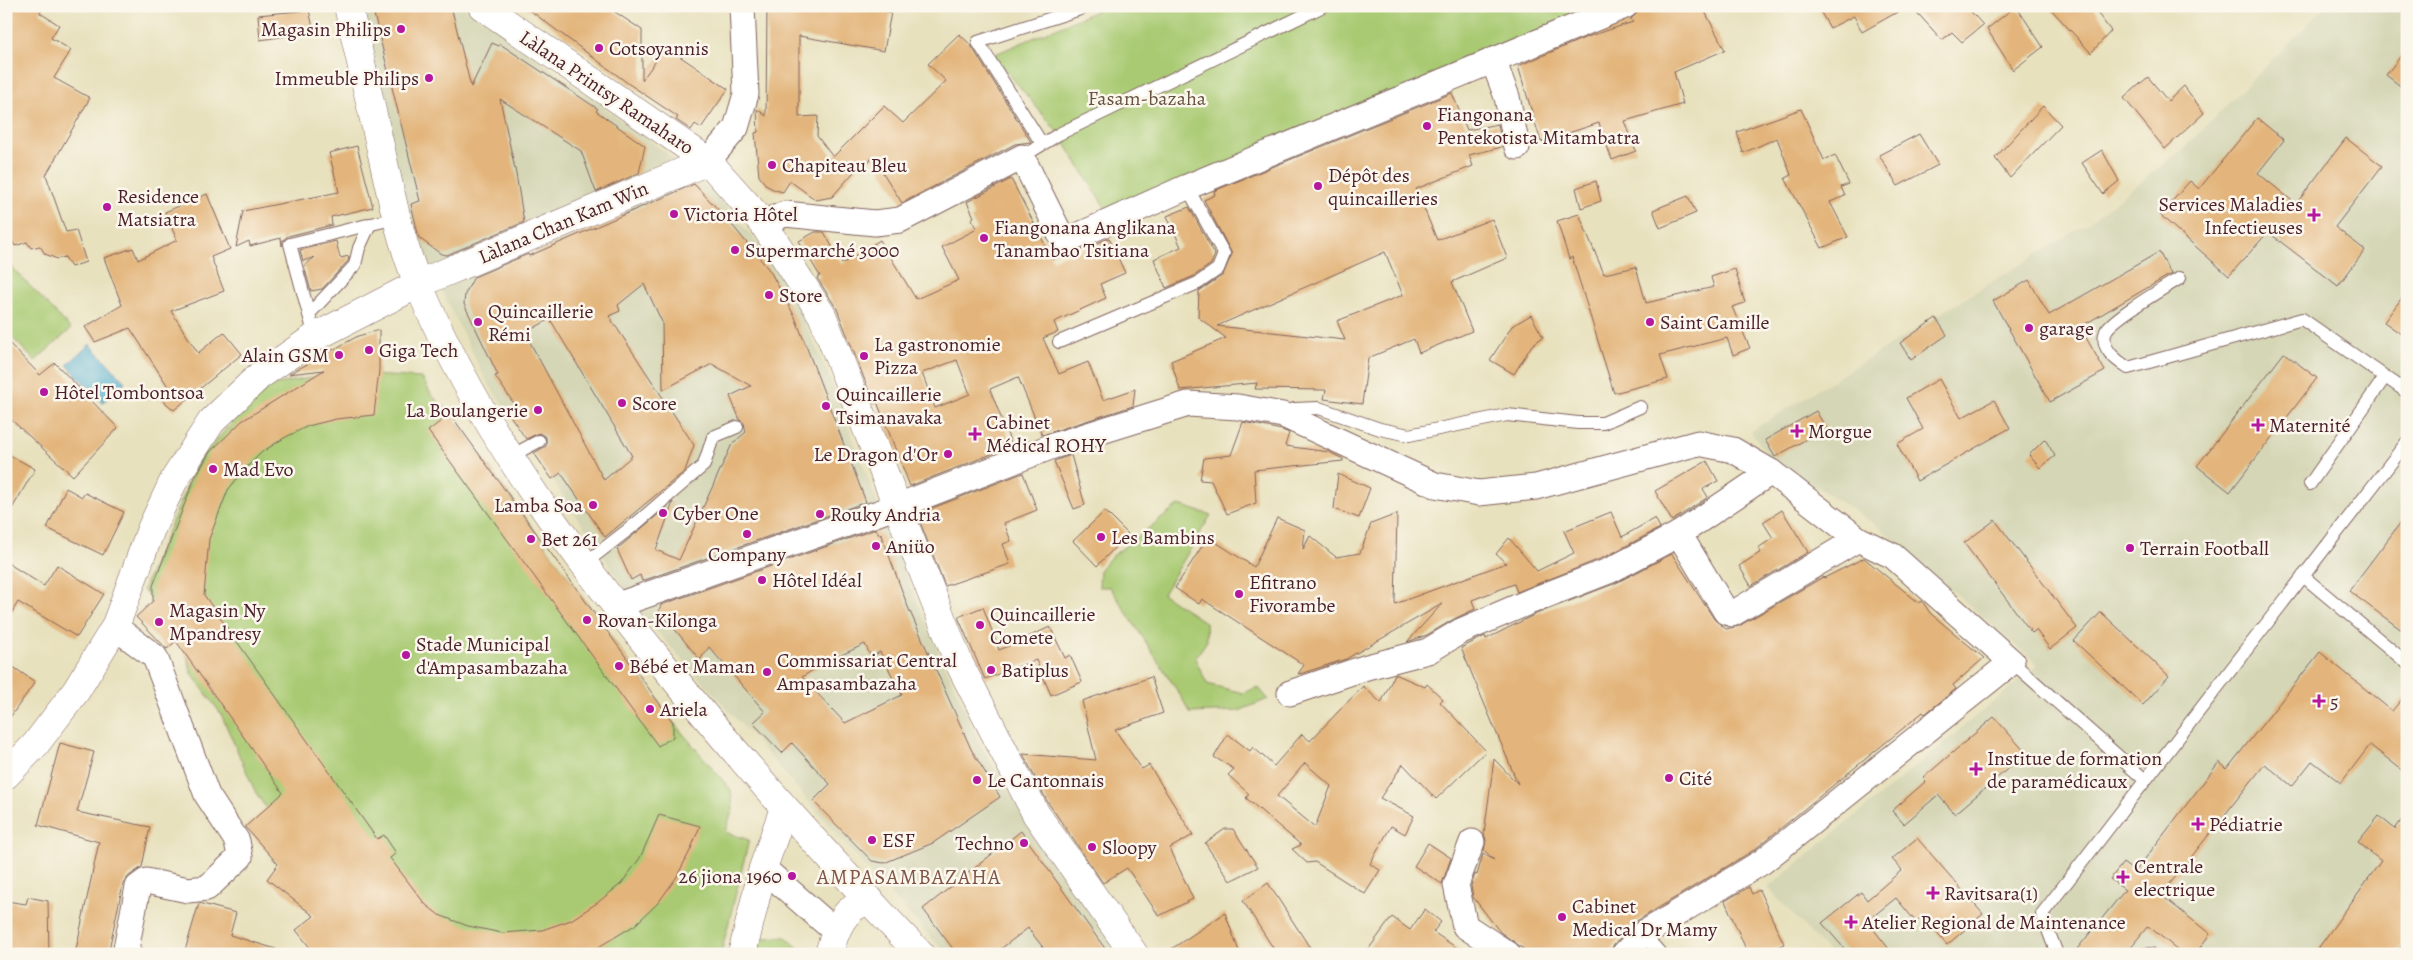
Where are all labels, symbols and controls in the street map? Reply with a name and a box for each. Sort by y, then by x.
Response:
place label: Magasin Philips [261,16,391,43]
marker: Magasin Philips [395,23,407,35]
street label: Làlana Printsy Ramaharo [514,24,699,161]
place label: Cotsoyannis [609,35,709,62]
marker: Cotsoyannis [593,42,605,54]
place label: Immeuble Philips [275,65,419,92]
marker: Immeuble Philips [423,72,435,84]
park label: Fasam-bazaha [1088,85,1207,112]
place label: Fiangonana Pentekotista Mitambatra [1437,101,1641,151]
marker: Fiangonana Pentekotista Mitambatra [1421,120,1433,132]
place label: Chapiteau Bleu [782,152,907,179]
marker: Chapiteau Bleu [766,159,778,171]
place label: Dépôt des quincailleries [1328,162,1438,212]
street label: Làlana Chan Kam Win [474,174,652,270]
marker: Dépôt des quincailleries [1312,180,1324,192]
place label: Residence Matsiatra [117,183,199,233]
place label: Services Maladies Infectieuses [2159,191,2303,241]
marker: Residence Matsiatra [101,201,113,213]
place label: Victoria Hôtel [683,201,798,228]
marker: Victoria Hôtel [668,208,680,220]
marker: Services Maladies Infectieuses [2307,208,2321,222]
place label: Fiangonana Anglikana Tanambao Tsitiana [994,214,1177,264]
marker: Fiangonana Anglikana Tanambao Tsitiana [978,232,990,244]
place label: Supermarché 3000 [745,237,899,264]
marker: Supermarché 3000 [729,244,741,256]
place label: Store [779,282,823,309]
marker: Store [763,289,775,301]
place label: Quincaillerie Rémi [488,298,594,348]
place label: Saint Camille [1660,309,1770,336]
place label: garage [2039,315,2094,342]
marker: Quincaillerie Rémi [472,316,484,328]
marker: Saint Camille [1644,316,1656,328]
marker: garage [2023,322,2035,334]
place label: La gastronomie Pizza [874,331,1001,381]
place label: Giga Tech [379,337,459,364]
place label: Alain GSM [241,342,329,369]
marker: Giga Tech [363,344,375,356]
marker: Alain GSM [333,349,345,361]
marker: La gastronomie Pizza [858,350,870,362]
place label: Hôtel Tombontsoa [54,379,205,406]
place label: Quincaillerie Tsimanavaka [836,381,943,431]
marker: Hôtel Tombontsoa [38,386,50,398]
place label: Score [632,390,677,417]
place label: La Boulangerie [406,397,528,424]
marker: Score [616,397,628,409]
marker: Quincaillerie Tsimanavaka [820,400,832,412]
marker: La Boulangerie [532,404,544,416]
place label: Cabinet Médical ROHY [986,409,1107,459]
place label: Maternité [2269,412,2350,439]
place label: Morgue [1808,418,1872,445]
marker: Maternité [2251,418,2265,432]
marker: Morgue [1790,424,1804,438]
marker: Cabinet Médical ROHY [968,427,982,441]
place label: Le Dragon d'Or [813,441,938,468]
marker: Le Dragon d'Or [942,448,954,460]
place label: Mad Evo [223,456,294,483]
marker: Mad Evo [207,463,219,475]
place label: Lamba Soa [494,492,584,519]
marker: Lamba Soa [587,499,599,511]
place label: Cyber One [673,500,759,527]
place label: Rouky Andria [830,501,941,528]
marker: Cyber One [657,507,669,519]
marker: Rouky Andria [814,508,826,520]
place label: Les Bambins [1111,524,1215,551]
place label: Bet 261 [541,526,598,553]
marker: Company [741,528,753,540]
marker: Les Bambins [1095,531,1107,543]
marker: Bet 261 [525,533,537,545]
place label: Aniüo [885,533,935,560]
place label: Terrain Football [2140,535,2269,562]
marker: Aniüo [870,540,882,552]
place label: Company [708,541,787,568]
marker: Terrain Football [2124,542,2136,554]
place label: Hôtel Idéal [772,567,862,594]
place label: Efitrano Fivorambe [1249,569,1336,619]
marker: Hôtel Idéal [756,574,768,586]
marker: Efitrano Fivorambe [1233,588,1245,600]
place label: Magasin Ny Mpandresy [169,597,267,647]
place label: Quincaillerie Comete [990,601,1096,651]
place label: Rovan-Kilonga [597,607,718,634]
marker: Rovan-Kilonga [581,614,593,626]
marker: Magasin Ny Mpandresy [153,616,165,628]
marker: Quincaillerie Comete [974,619,986,631]
place label: Stade Municipal d'Ampasambazaha [416,631,569,681]
place label: Commissariat Central Ampasambazaha [776,647,957,697]
marker: Stade Municipal d'Ampasambazaha [400,649,412,661]
place label: Bébé et Maman [629,653,755,680]
place label: Batiplus [1001,657,1069,684]
marker: Bébé et Maman [613,660,625,672]
marker: Batiplus [985,664,997,676]
marker: Commissariat Central Ampasambazaha [761,666,773,678]
place label: 5 [2330,688,2339,715]
marker: 5 [2312,694,2326,708]
place label: Ariela [659,696,708,723]
marker: Ariela [644,703,656,715]
place label: Institue de formation de paramédicaux [1987,745,2162,795]
marker: Institue de formation de paramédicaux [1969,762,1983,776]
place label: Cité [1679,765,1712,792]
place label: Le Cantonnais [987,767,1104,794]
marker: Cité [1663,772,1675,784]
marker: Le Cantonnais [971,774,983,786]
place label: Pédiatrie [2209,811,2283,838]
marker: Pédiatrie [2191,817,2205,831]
place label: ESF [882,827,915,854]
place label: Techno [955,830,1014,857]
marker: ESF [866,834,878,846]
place label: Sloopy [1102,834,1157,861]
marker: Techno [1018,837,1030,849]
marker: Sloopy [1086,841,1098,853]
place label: Centrale electrique [2134,853,2215,903]
place label: 26 jiona 1960 [679,863,782,890]
district label: AMPASAMBAZAHA [816,863,1001,891]
marker: 26 jiona 1960 [786,870,798,882]
marker: Centrale electrique [2116,870,2130,884]
place label: Ravitsara(1) [1944,880,2038,907]
marker: Ravitsara(1) [1926,886,1940,900]
place label: Cabinet Medical Dr Mamy [1572,893,1718,943]
place label: Atelier Regional de Maintenance [1861,909,2126,936]
marker: Cabinet Medical Dr Mamy [1556,911,1568,923]
marker: Atelier Regional de Maintenance [1844,915,1858,929]

